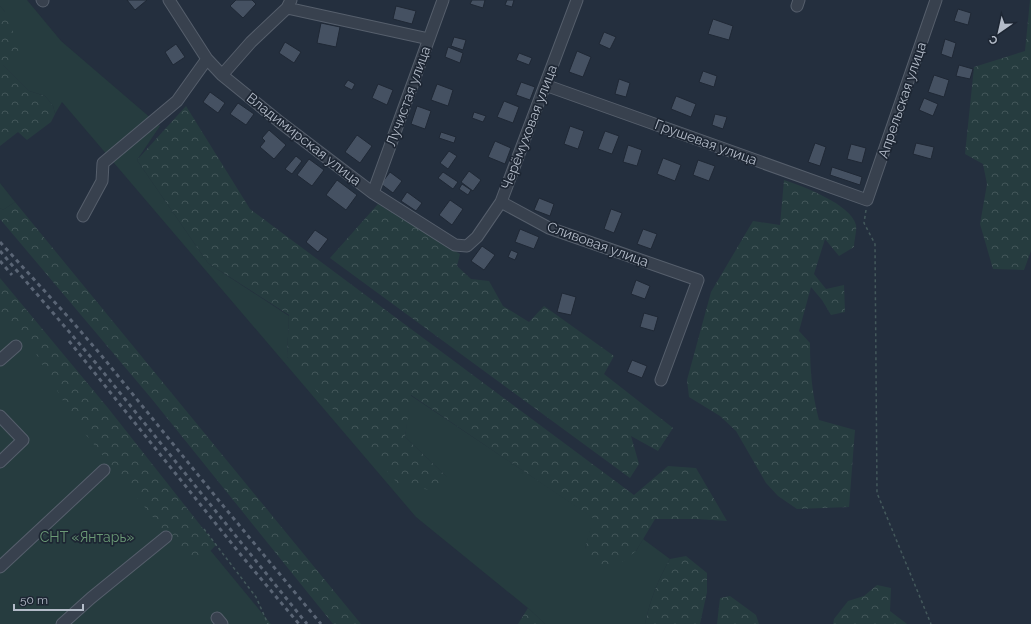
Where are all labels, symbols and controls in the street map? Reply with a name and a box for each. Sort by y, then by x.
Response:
north arrow [979,12,1019,52]
text: С [987,32,1000,47]
street label: Апрельская улица [875,40,929,160]
street label: Лучистая улица [382,44,434,148]
street label: Черёмуховая улица [498,62,560,192]
street label: Владимирская улица [244,89,364,189]
street label: Грушевая улица [653,116,759,168]
street label: Сливовая улица [545,218,651,270]
park label: СНТ «Янтарь» [40,529,134,545]
scale bar [14,586,83,612]
text: 50 m [20,593,48,607]

